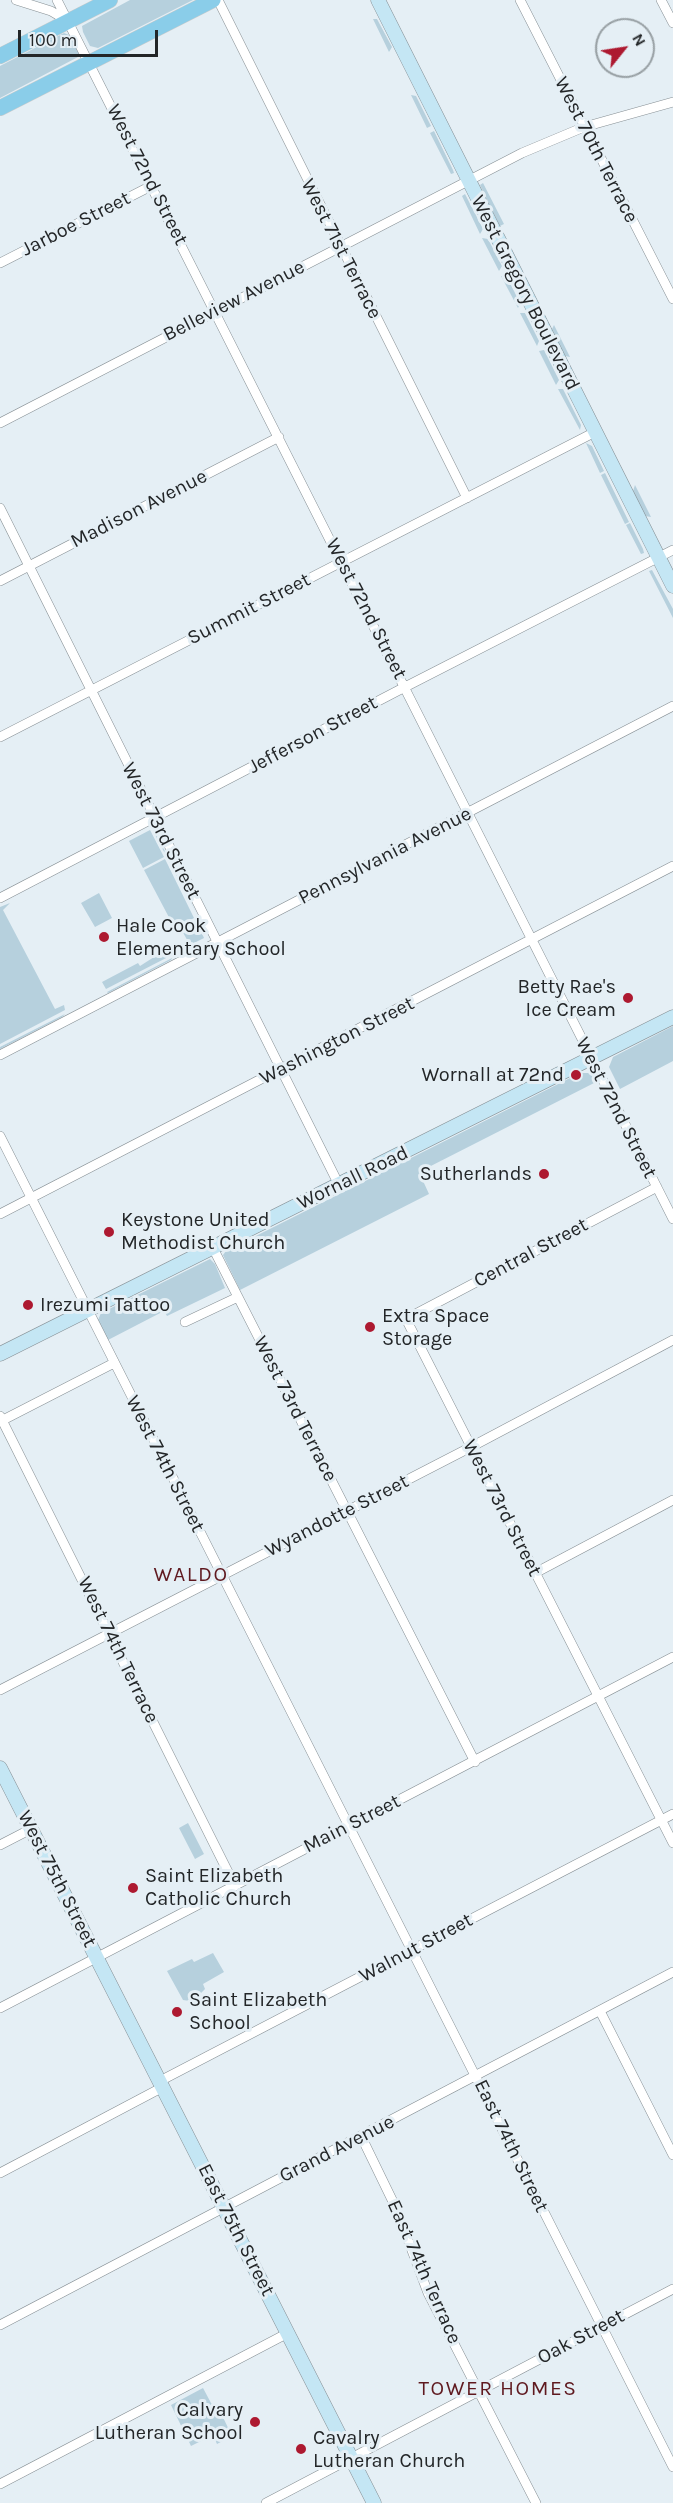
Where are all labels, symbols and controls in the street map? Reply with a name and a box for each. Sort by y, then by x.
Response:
scale bar [21,18,160,56]
north arrow [595,18,655,78]
text: 100 m [29,29,77,51]
text: N [628,30,650,49]
street label: West 70th Terrace [549,73,643,227]
street label: West 72nd Street [101,101,193,249]
street label: West 71st Terrace [295,175,387,323]
street label: Jarboe Street [18,186,134,262]
street label: West Gregory Boulevard [465,191,585,395]
street label: Belleview Avenue [159,255,309,347]
street label: Madison Avenue [67,464,211,554]
street label: West 72nd Street [320,535,412,683]
street label: Summit Street [184,568,314,650]
street label: Jefferson Street [244,691,382,779]
street label: West 73rd Street [116,759,206,903]
street label: Pennsylvania Avenue [294,802,476,910]
place label: Hale Cook Elementary School [116,914,286,961]
marker: Hale Cook Elementary School [97,930,111,944]
place label: Betty Rae's Ice Cream [517,975,616,1022]
marker: Betty Rae's Ice Cream [621,991,635,1005]
street label: Washington Street [256,992,418,1090]
street label: West 72nd Street [570,1034,662,1182]
place label: Wornall at 72nd [421,1063,564,1087]
marker: Wornall at 72nd [569,1068,583,1082]
street label: Wornall Road [294,1141,412,1215]
place label: Sutherlands [420,1162,532,1186]
marker: Sutherlands [537,1167,551,1181]
place label: Keystone United Methodist Church [121,1208,285,1255]
street label: Central Street [470,1213,592,1293]
marker: Keystone United Methodist Church [102,1225,116,1239]
place label: Irezumi Tattoo [40,1293,170,1317]
marker: Irezumi Tattoo [21,1298,35,1312]
place label: Extra Space Storage [382,1304,489,1351]
marker: Extra Space Storage [363,1320,377,1334]
street label: West 73rd Terrace [248,1332,342,1486]
street label: West 74th Street [120,1392,210,1536]
street label: West 73rd Street [457,1436,547,1580]
street label: Wyandotte Street [261,1469,413,1563]
district label: WALDO [154,1562,228,1588]
street label: West 74th Terrace [72,1573,164,1727]
street label: Main Street [299,1789,405,1859]
street label: West 75th Street [12,1807,102,1951]
place label: Saint Elizabeth Catholic Church [145,1864,291,1911]
marker: Saint Elizabeth Catholic Church [126,1881,140,1895]
street label: Walnut Street [355,1908,477,1988]
place label: Saint Elizabeth School [189,1988,327,2035]
marker: Saint Elizabeth School [170,2005,184,2019]
street label: East 74th Street [468,2076,554,2216]
street label: Grand Avenue [276,2110,398,2188]
street label: East 75th Street [192,2160,280,2300]
street label: East 74th Terrace [382,2196,466,2348]
street label: Oak Street [533,2304,629,2370]
district label: TOWER HOMES [419,2376,577,2402]
place label: Calvary Lutheran School [95,2398,243,2445]
marker: Calvary Lutheran School [248,2415,262,2429]
place label: Cavalry Lutheran Church [313,2426,465,2473]
marker: Cavalry Lutheran Church [294,2442,308,2456]

